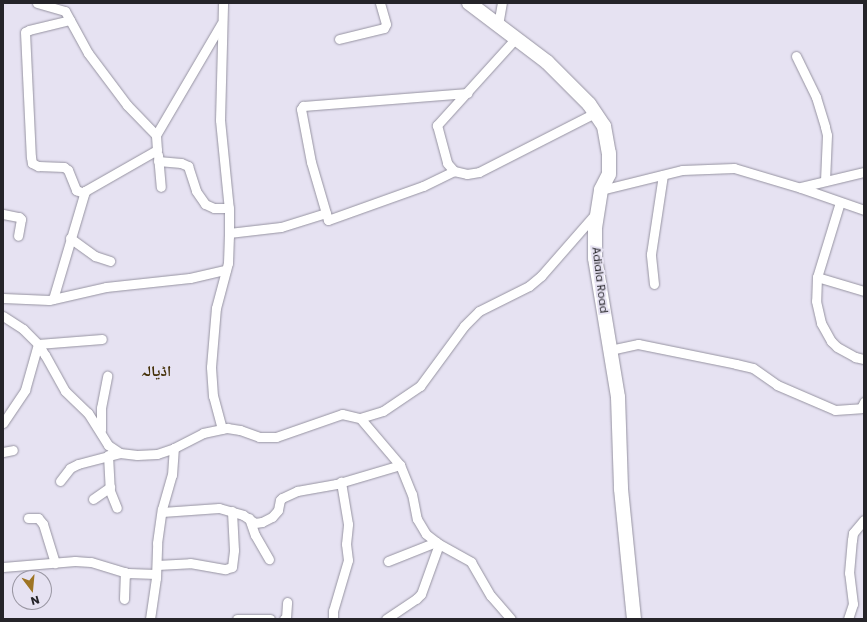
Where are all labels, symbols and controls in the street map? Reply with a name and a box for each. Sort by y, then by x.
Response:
street label: Adiala Road [589,246,611,314]
district label: اڈیالہ [141,362,171,380]
north arrow [12,570,52,610]
text: N [29,592,41,609]

